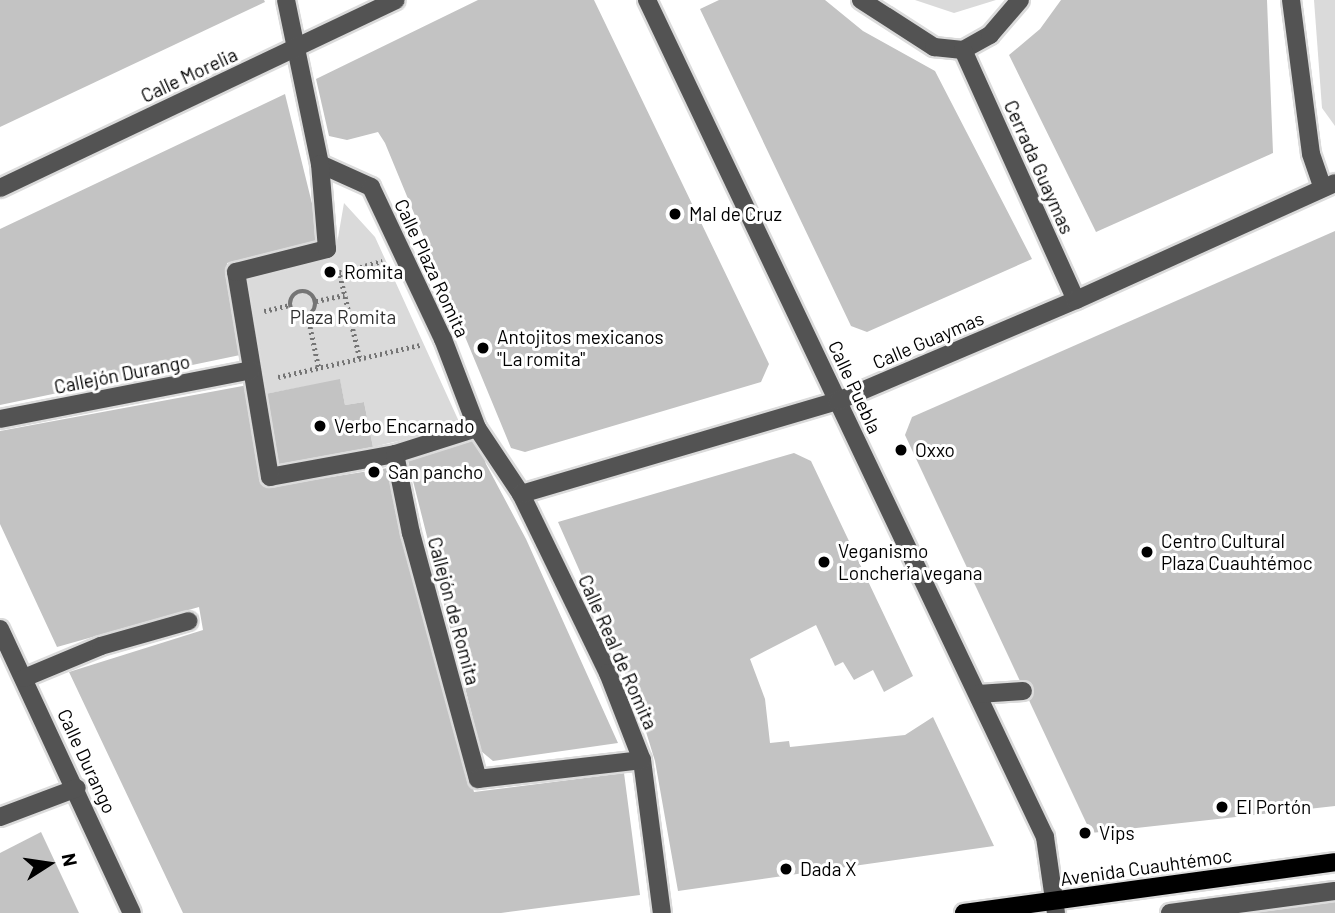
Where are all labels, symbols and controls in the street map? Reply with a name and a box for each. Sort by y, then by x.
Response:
street label: Calle Morelia [137,43,241,107]
street label: Cerrada Guaymas [999,97,1079,237]
street label: Calle Plaza Romita [390,195,474,341]
place label: Mal de Cruz [689,203,782,225]
marker: Mal de Cruz [667,206,683,222]
place label: Romita [344,261,403,283]
marker: Romita [322,264,338,280]
park label: Plaza Romita [290,306,396,328]
street label: Calle Guaymas [869,306,987,374]
place label: Antojitos mexicanos "La romita" [497,326,664,370]
street label: Calle Puebla [824,337,886,437]
marker: Antojitos mexicanos "La romita" [475,340,491,356]
street label: Callejón Durango [52,350,192,398]
place label: Verbo Encarnado [334,415,474,437]
marker: Verbo Encarnado [312,418,328,434]
place label: Oxxo [915,439,955,461]
marker: Oxxo [893,442,909,458]
place label: San pancho [388,461,483,483]
marker: San pancho [366,464,382,480]
place label: Centro Cultural Plaza Cuauhtémoc [1161,530,1313,574]
street label: Callejón de Romita [423,535,485,687]
place label: Veganismo Lonchería vegana [838,540,982,584]
marker: Centro Cultural Plaza Cuauhtémoc [1139,544,1155,560]
marker: Veganismo Lonchería vegana [816,554,832,570]
street label: Calle Real de Romita [574,571,662,733]
street label: Calle Durango [53,705,121,817]
place label: El Portón [1236,796,1311,818]
marker: El Portón [1214,799,1230,815]
place label: Vips [1099,822,1135,844]
marker: Vips [1077,825,1093,841]
north arrow [14,829,84,899]
street label: Avenida Cuauhtémoc [1059,844,1233,890]
text: N [57,851,83,868]
place label: Dada X [800,858,856,880]
marker: Dada X [778,861,794,877]

